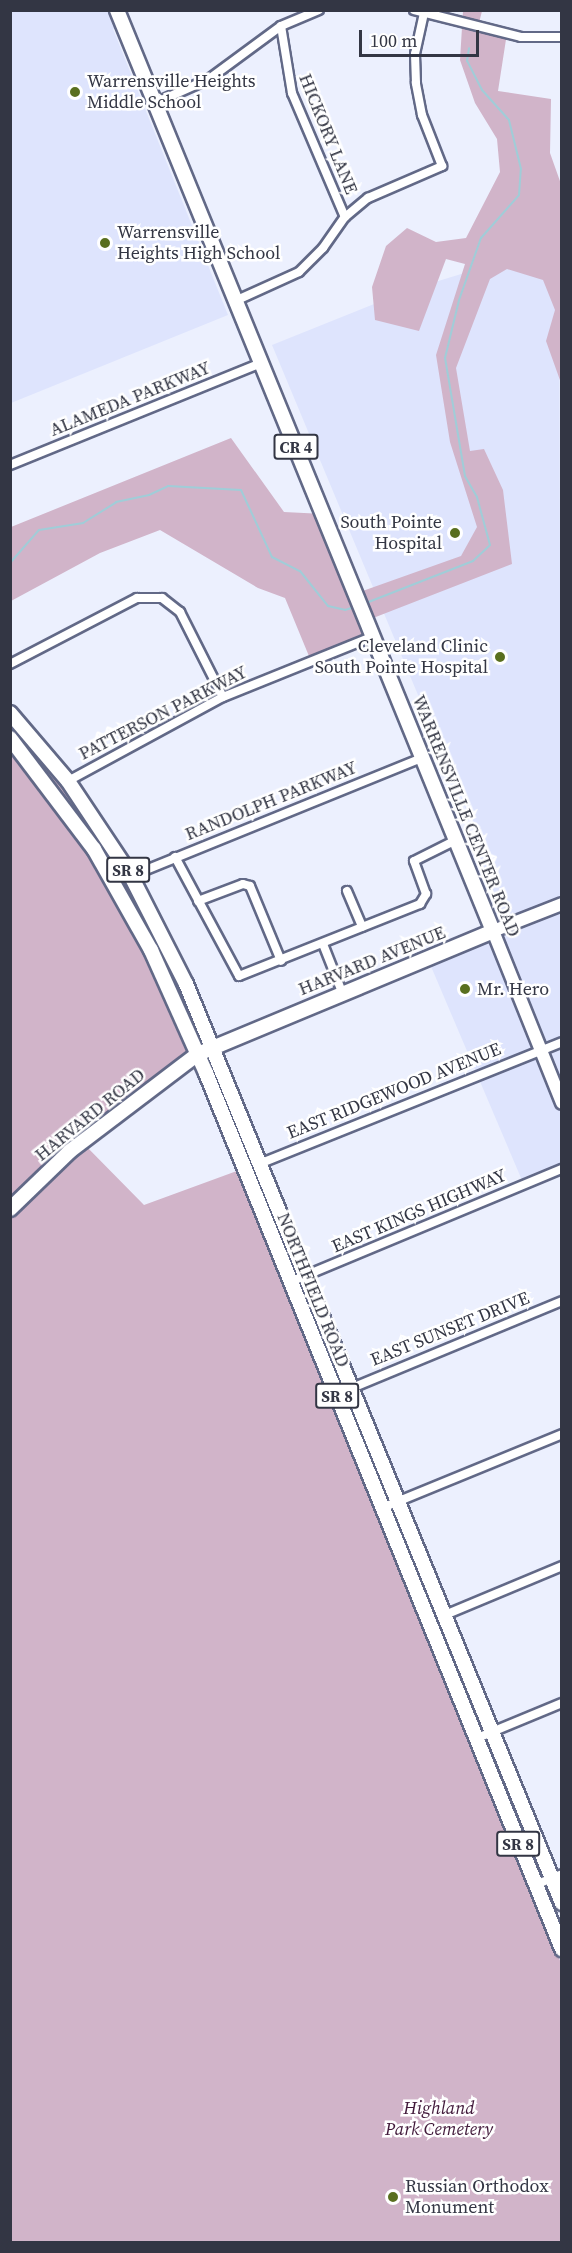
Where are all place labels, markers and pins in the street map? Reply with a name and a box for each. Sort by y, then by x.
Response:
place label: Warrensville Heights Middle School [87,71,256,113]
marker: Warrensville Heights Middle School [68,85,82,99]
place label: Warrensville Heights High School [117,222,280,264]
marker: Warrensville Heights High School [98,236,112,250]
place label: South Pointe Hospital [340,512,442,554]
marker: South Pointe Hospital [446,524,464,542]
place label: Cleveland Clinic South Pointe Hospital [315,636,488,678]
marker: Cleveland Clinic South Pointe Hospital [493,650,507,664]
place label: Mr. Hero [477,978,549,1000]
marker: Mr. Hero [458,982,472,996]
place label: Russian Orthodox Monument [405,2176,549,2218]
marker: Russian Orthodox Monument [386,2190,400,2204]

